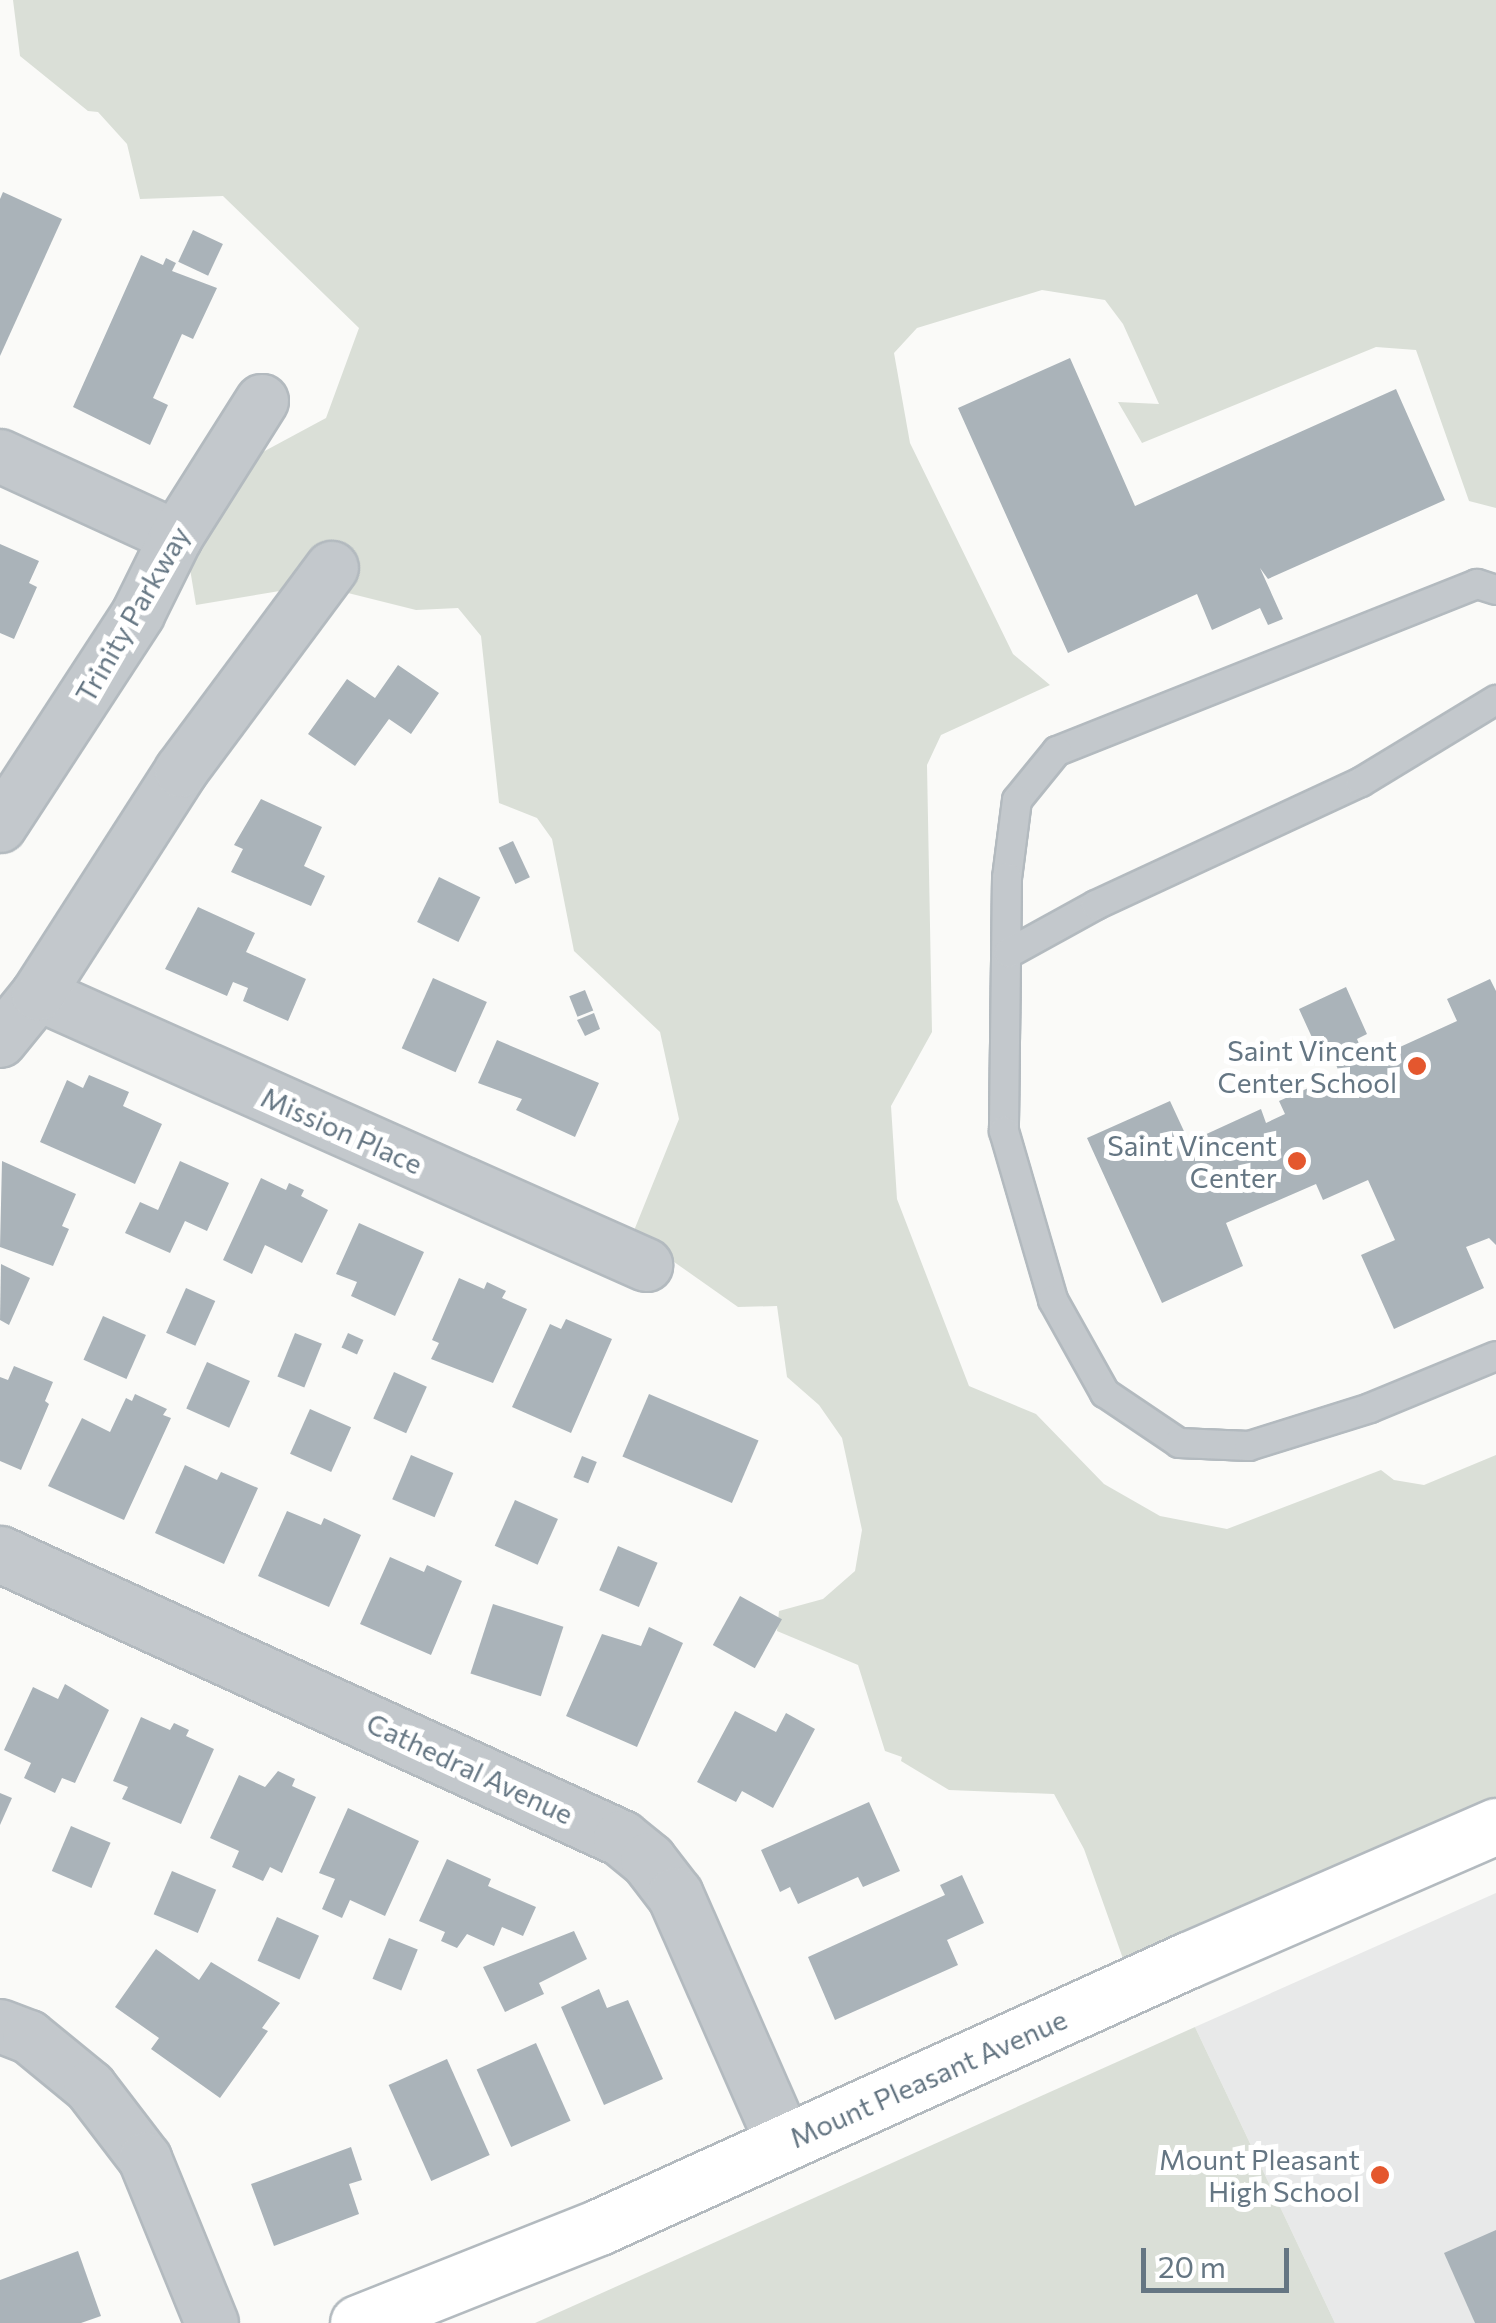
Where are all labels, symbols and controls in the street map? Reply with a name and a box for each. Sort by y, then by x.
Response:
street label: Trinity Parkway [68,520,196,708]
place label: Saint Vincent Center School [1218,1033,1397,1099]
marker: Saint Vincent Center School [1406,1055,1428,1077]
street label: Mission Place [256,1080,428,1180]
place label: Saint Vincent Center [1107,1128,1277,1194]
marker: Saint Vincent Center [1286,1150,1308,1172]
street label: Cathedral Avenue [362,1706,578,1830]
street label: Mount Pleasant Avenue [784,2002,1072,2154]
place label: Mount Pleasant High School [1159,2142,1360,2208]
marker: Mount Pleasant High School [1369,2164,1391,2186]
scale bar [1146,2228,1294,2290]
text: 20 m [1158,2247,1226,2284]

